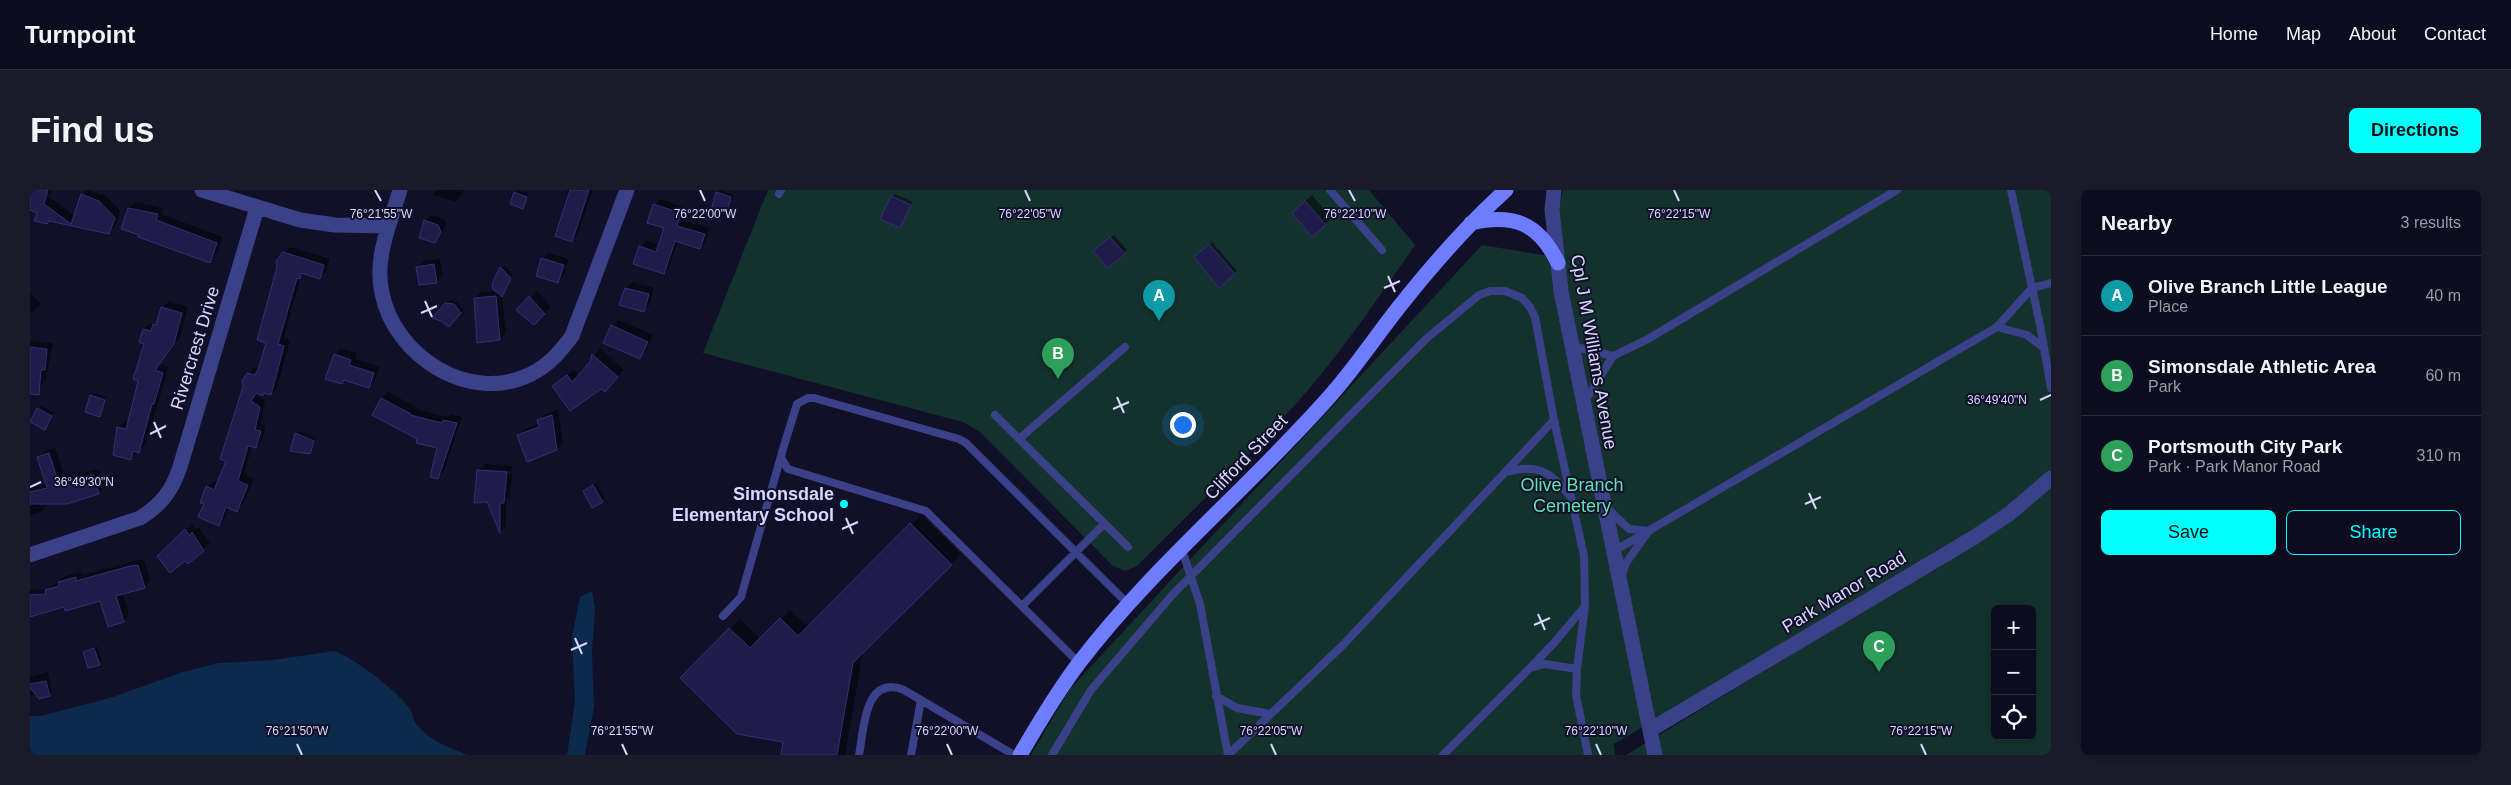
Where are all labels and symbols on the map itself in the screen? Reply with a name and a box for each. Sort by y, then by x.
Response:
text: 76°21'55"W [350,207,413,221]
text: 76°22'00"W [674,207,737,221]
text: 76°22'05"W [999,207,1062,221]
text: 76°22'10"W [1324,207,1387,221]
text: 76°22'15"W [1648,207,1711,221]
street label: Cpl J M Williams Avenue [1567,253,1621,451]
pin: A [1143,280,1175,321]
street label: Rivercrest Drive [167,284,223,412]
pin: B [1042,338,1074,379]
text: 36°49'40"N [1967,393,2027,407]
street label: Clifford Street [1201,411,1291,503]
your location [1170,412,1196,438]
text: 36°49'30"N [54,475,114,489]
park label: Olive Branch Cemetery [1520,475,1624,516]
place label: Simonsdale Elementary School [672,484,834,525]
marker: Simonsdale Elementary School [838,498,850,510]
street label: Park Manor Road [1778,547,1910,637]
pin: C [1863,631,1895,672]
text: 76°21'50"W [266,724,329,738]
text: 76°21'55"W [591,724,654,738]
text: 76°22'00"W [916,724,979,738]
text: 76°22'05"W [1240,724,1303,738]
text: 76°22'10"W [1565,724,1628,738]
text: 76°22'15"W [1890,724,1953,738]

